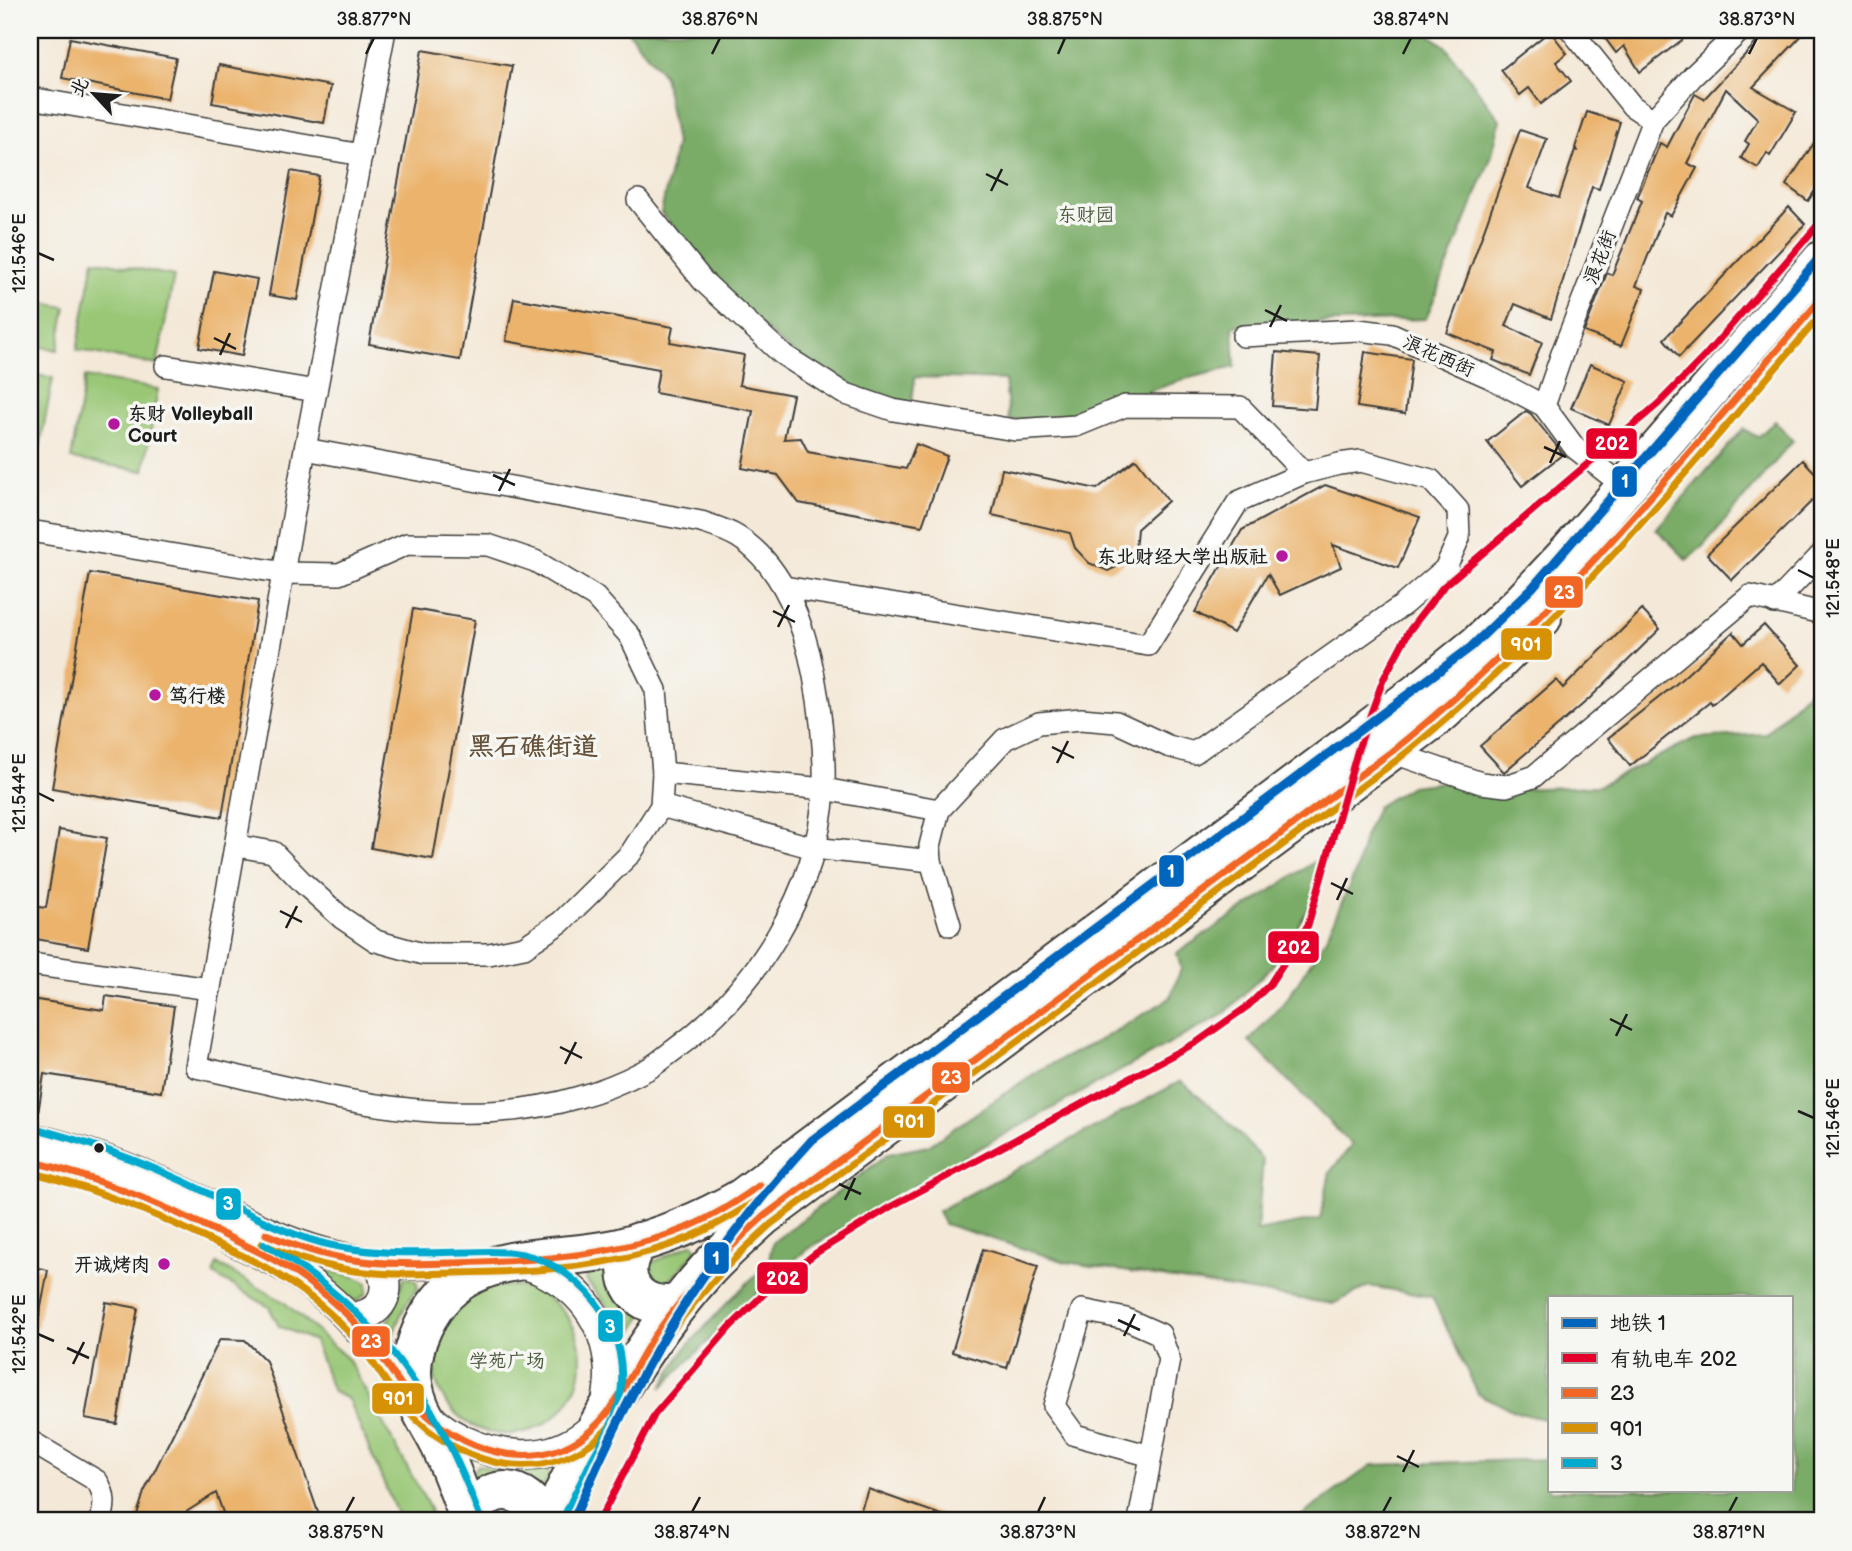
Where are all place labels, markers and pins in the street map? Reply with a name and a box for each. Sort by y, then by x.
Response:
place label: 东财 Volleyball Court [128,403,253,448]
marker: 东财 Volleyball Court [106,416,122,432]
place label: 东北财经大学出版社 [1097,546,1268,569]
marker: 东北财经大学出版社 [1274,548,1290,564]
place label: 笃行楼 [169,685,226,708]
marker: 笃行楼 [147,687,163,703]
unlabelled marker [92,1141,106,1155]
place label: 开诚烤肉 [74,1254,150,1277]
marker: 开诚烤肉 [156,1256,172,1272]

